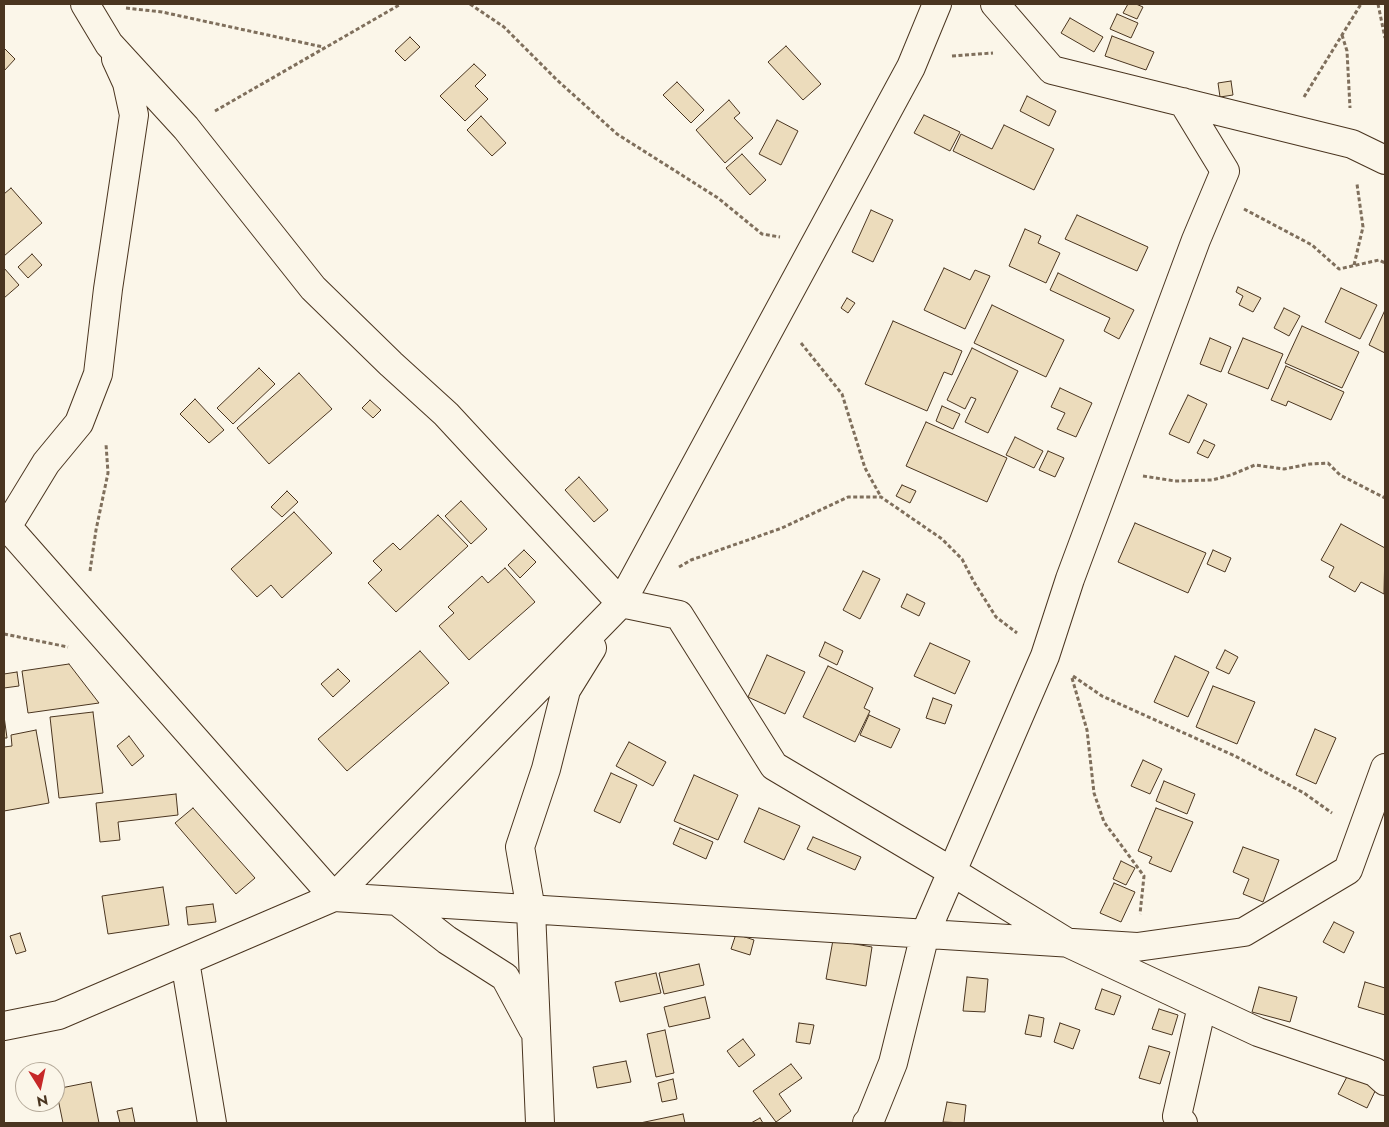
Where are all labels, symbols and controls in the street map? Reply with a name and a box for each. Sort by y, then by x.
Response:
north arrow [15,1062,65,1112]
text: N [35,1090,50,1112]

